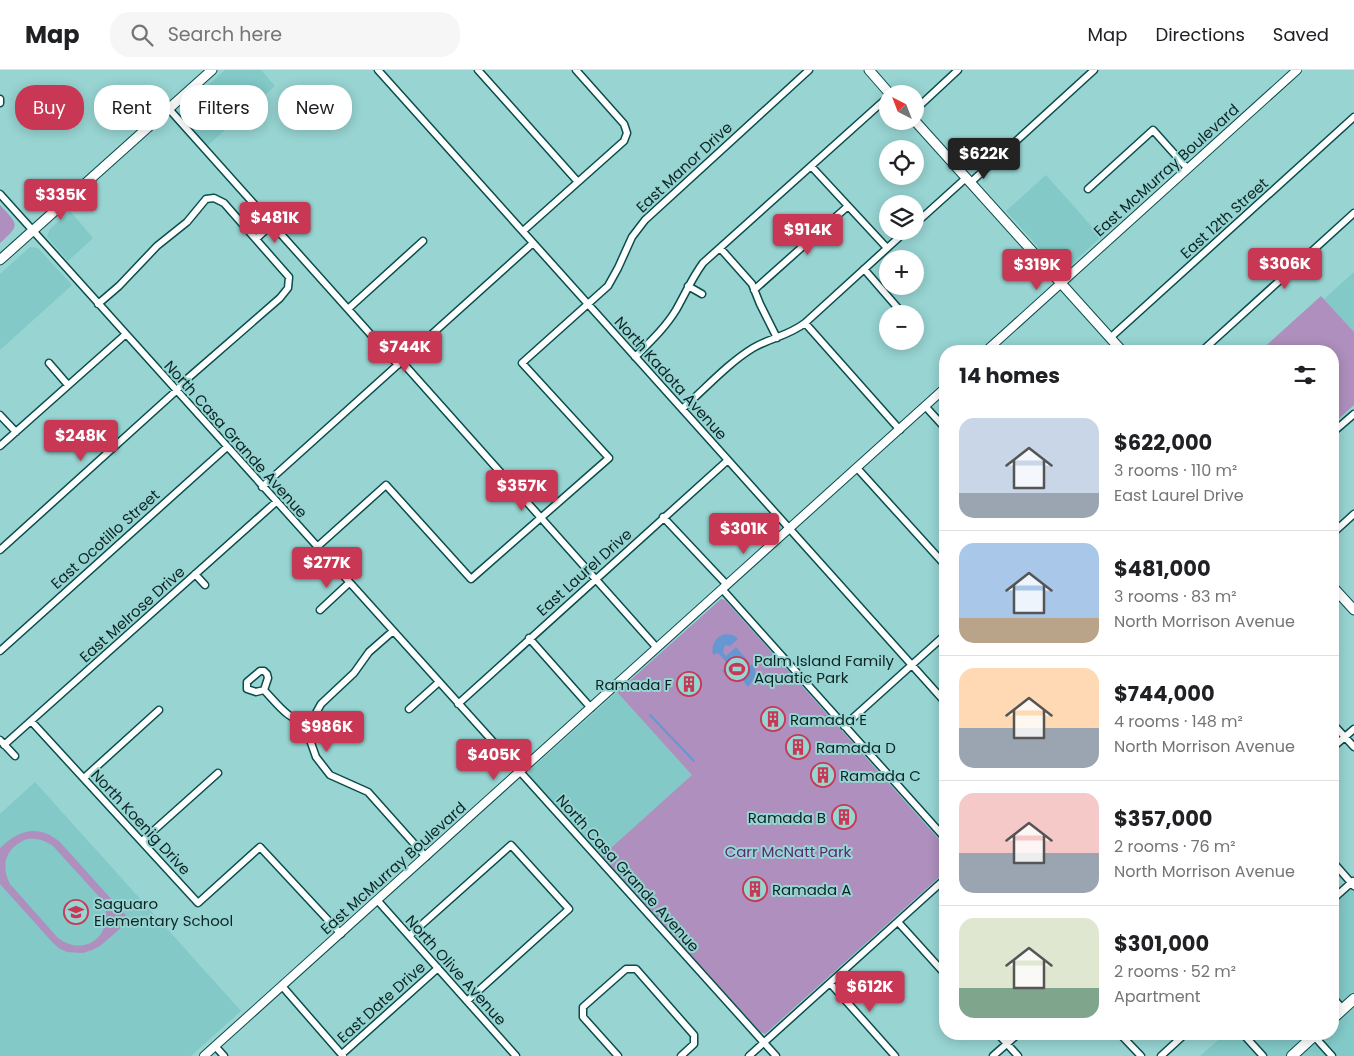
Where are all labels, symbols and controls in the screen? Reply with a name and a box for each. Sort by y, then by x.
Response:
search box [110,12,460,57]
text: Map [25,18,80,51]
icon: search [128,21,156,49]
text: Search here [168,21,282,48]
text: Map [1088,22,1127,47]
text: Directions [1155,22,1245,47]
text: Saved [1273,22,1329,47]
chip: Buy [15,85,84,130]
chip: Rent [94,85,170,130]
chip: Filters [180,85,268,130]
chip: New [278,85,352,130]
north arrow [879,85,924,130]
map controls [879,85,924,350]
street label: East McMurray Boulevard [1089,99,1243,241]
street label: East Manor Drive [631,117,737,217]
pin: $622K [949,138,1019,180]
button: locate [879,140,924,185]
text: $622K [959,142,1009,165]
street label: East 12th Street [1176,173,1272,263]
pin: $335K [26,178,96,221]
text: $335K [35,183,87,206]
button: layers [879,195,924,240]
pin: $481K [240,202,310,244]
text: $481K [251,206,299,229]
pin: $914K [773,214,843,256]
text: $914K [784,218,832,241]
pin: $319K [1002,248,1072,291]
pin: $306K [1250,248,1320,290]
button: + [879,250,924,295]
text: $306K [1259,252,1311,275]
text: $319K [1013,253,1061,276]
button: − [879,305,924,350]
street label: North Kadota Avenue [610,312,732,444]
pin: $744K [370,330,440,373]
text: $744K [379,335,431,358]
street label: North Casa Grande Avenue [160,356,312,522]
text: 14 homes [959,361,1060,390]
icon: filters [1291,361,1319,389]
pin: $248K [46,420,116,462]
text: $248K [55,424,107,447]
text: $622,000 [1114,428,1212,457]
icon: home [999,438,1059,498]
text: 3 rooms · 110 m² [1114,459,1237,482]
pin: $357K [487,470,557,512]
text: $357K [497,474,547,497]
street label: East Ocotillo Street [46,484,164,594]
text: East Laurel Drive [1114,484,1244,507]
pin: $301K [709,512,779,555]
text: $301K [720,517,768,540]
street label: East Laurel Drive [532,524,636,620]
pin: $277K [292,546,362,589]
text: $277K [303,551,351,574]
text: $481,000 [1114,554,1211,583]
street label: East Melrose Drive [75,561,189,667]
icon: home [999,563,1059,623]
text: 3 rooms · 83 m² [1114,585,1236,608]
text: North Morrison Avenue [1114,610,1295,633]
place label: Palm Island Family Aquatic Park [754,650,895,688]
sports icon: Palm Island Family Aquatic Park [724,656,750,682]
building icon: Ramada F [676,671,702,697]
place label: Ramada F [595,674,672,695]
text: $744,000 [1114,679,1215,708]
icon: home [999,688,1059,748]
building icon: Ramada E [760,706,786,732]
place label: Ramada E [790,709,867,730]
pin: $986K [292,710,362,753]
text: 4 rooms · 148 m² [1114,710,1243,733]
text: $986K [301,715,353,738]
building icon: Ramada D [785,734,811,760]
text: North Morrison Avenue [1114,735,1295,758]
place label: Ramada D [816,737,896,758]
pin: $405K [459,738,529,781]
text: $405K [467,743,521,766]
building icon: Ramada C [810,762,836,788]
street label: North Koenig Drive [86,764,196,880]
place label: Ramada C [840,765,921,786]
street label: North Casa Grande Avenue [552,790,704,956]
street label: East McMurray Boulevard [316,797,470,939]
building icon: Ramada B [831,804,857,830]
text: $357,000 [1114,804,1213,833]
place label: Ramada B [748,807,826,828]
icon: home [999,813,1059,873]
text: 2 rooms · 76 m² [1114,835,1236,858]
park label: Carr McNatt Park [725,841,852,862]
text: North Morrison Avenue [1114,860,1295,883]
building icon: Ramada A [742,876,768,902]
place label: Ramada A [772,879,851,900]
place label: Saguaro Elementary School [94,893,233,931]
school or university icon: Saguaro Elementary School [63,899,89,925]
street label: North Olive Avenue [401,910,511,1030]
text: $301,000 [1114,929,1209,958]
icon: home [999,938,1059,998]
street label: East Date Drive [332,957,430,1047]
text: 2 rooms · 52 m² [1114,960,1236,983]
pin: $612K [835,970,905,1013]
text: $612K [846,975,894,998]
text: Apartment [1114,985,1201,1008]

